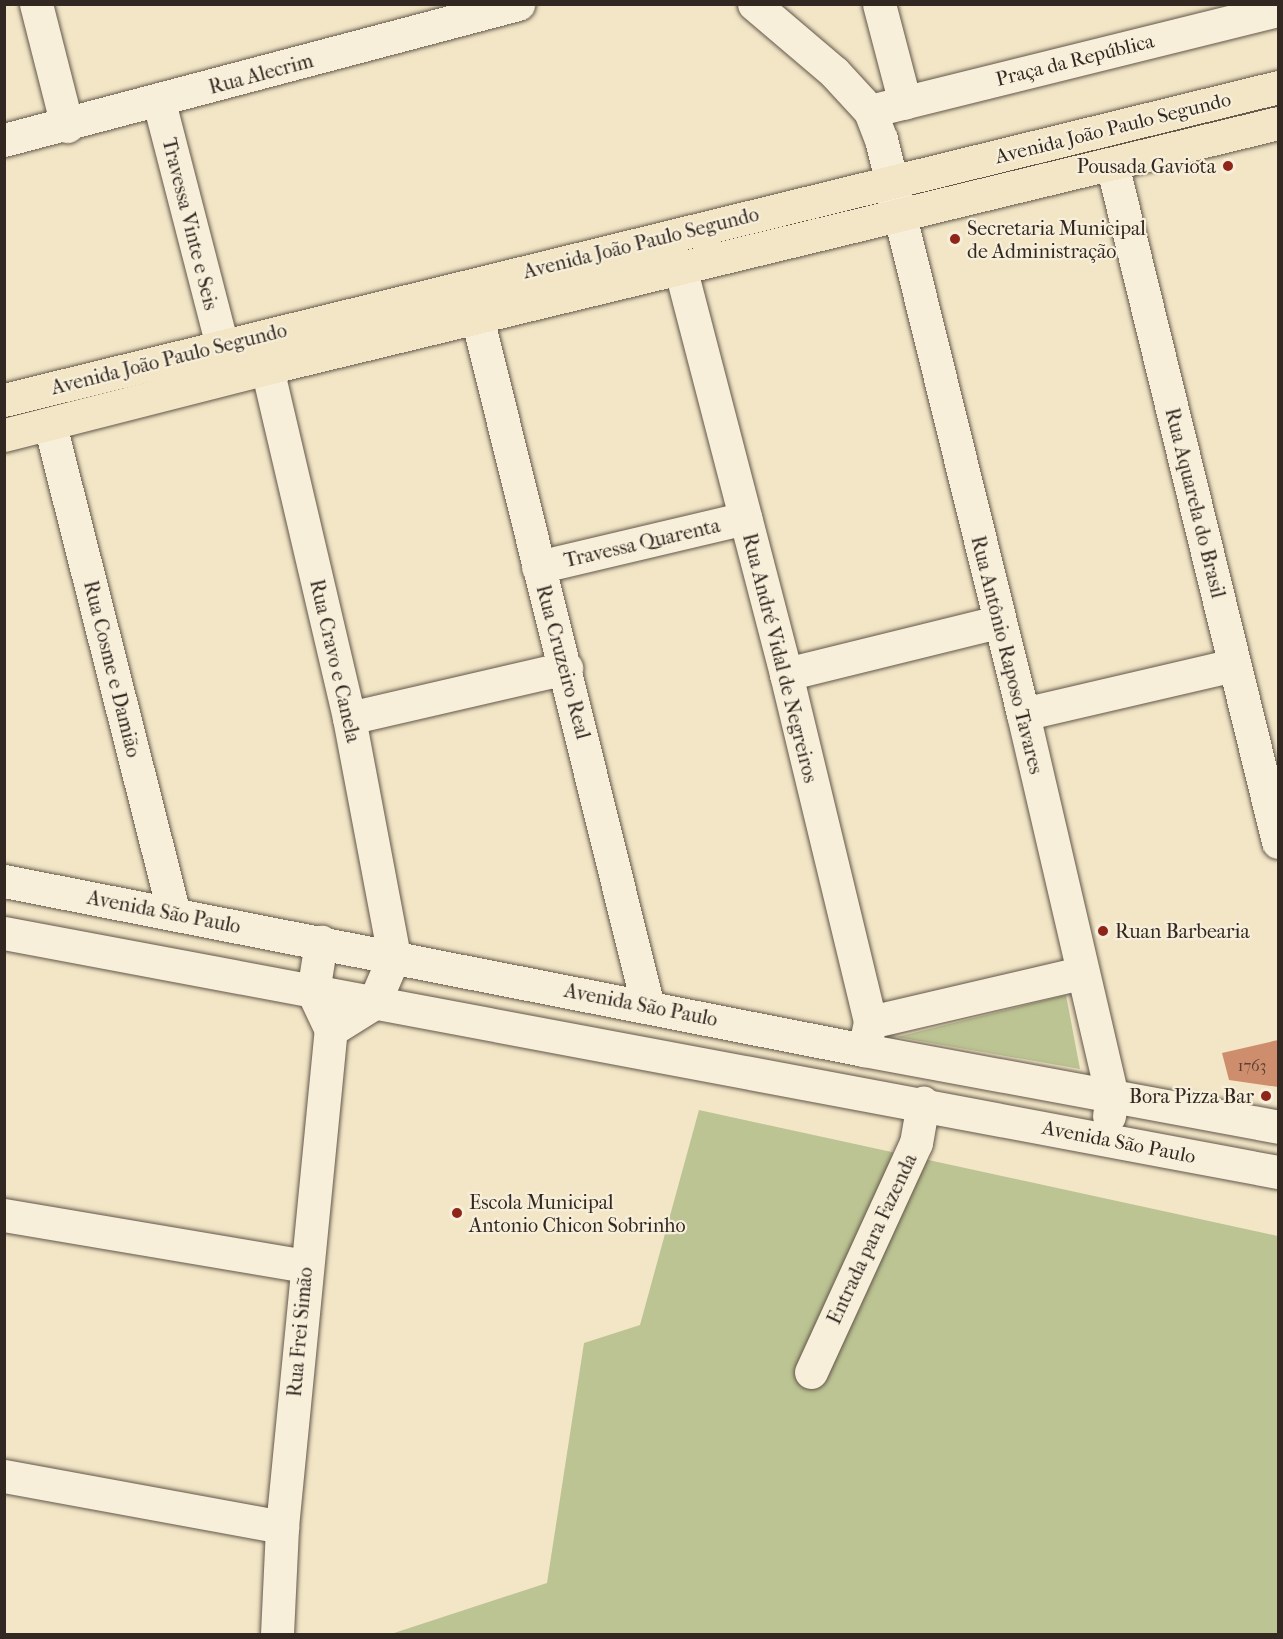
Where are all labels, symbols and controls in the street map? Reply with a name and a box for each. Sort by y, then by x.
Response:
street label: Praça da República [993,29,1157,91]
street label: Rua Alecrim [206,49,316,99]
street label: Avenida João Paulo Segundo [993,87,1233,169]
street label: Travessa Vinte e Seis [157,135,223,313]
place label: Pousada Gaviota [1077,154,1216,178]
marker: Pousada Gaviota [1221,159,1235,173]
street label: Avenida João Paulo Segundo [521,202,761,284]
place label: Secretaria Municipal de Administração [967,216,1146,263]
marker: Secretaria Municipal de Administração [948,232,962,246]
street label: Avenida João Paulo Segundo [49,318,289,400]
street label: Rua Aquarela do Brasil [1160,405,1230,601]
street label: Travessa Quarenta [562,513,722,573]
street label: Rua André Vidal de Negreiros [737,531,823,785]
street label: Rua Antônio Raposo Tavares [966,533,1048,777]
street label: Rua Cravo e Canela [305,577,365,745]
street label: Rua Cosme e Damião [78,578,146,760]
street label: Rua Cruzeiro Real [531,582,595,742]
street label: Avenida São Paulo [85,885,243,939]
place label: Ruan Barbearia [1115,919,1250,943]
marker: Ruan Barbearia [1096,924,1110,938]
street label: Avenida São Paulo [562,978,720,1032]
house number: 1763 [1238,1056,1266,1076]
place label: Bora Pizza Bar [1129,1084,1254,1108]
marker: Bora Pizza Bar [1259,1089,1273,1103]
street label: Avenida São Paulo [1040,1115,1198,1169]
street label: Entrada para Fazenda [822,1150,922,1328]
place label: Escola Municipal Antonio Chicon Sobrinho [469,1190,686,1237]
marker: Escola Municipal Antonio Chicon Sobrinho [450,1206,464,1220]
street label: Rua Frei Simão [282,1266,318,1398]

